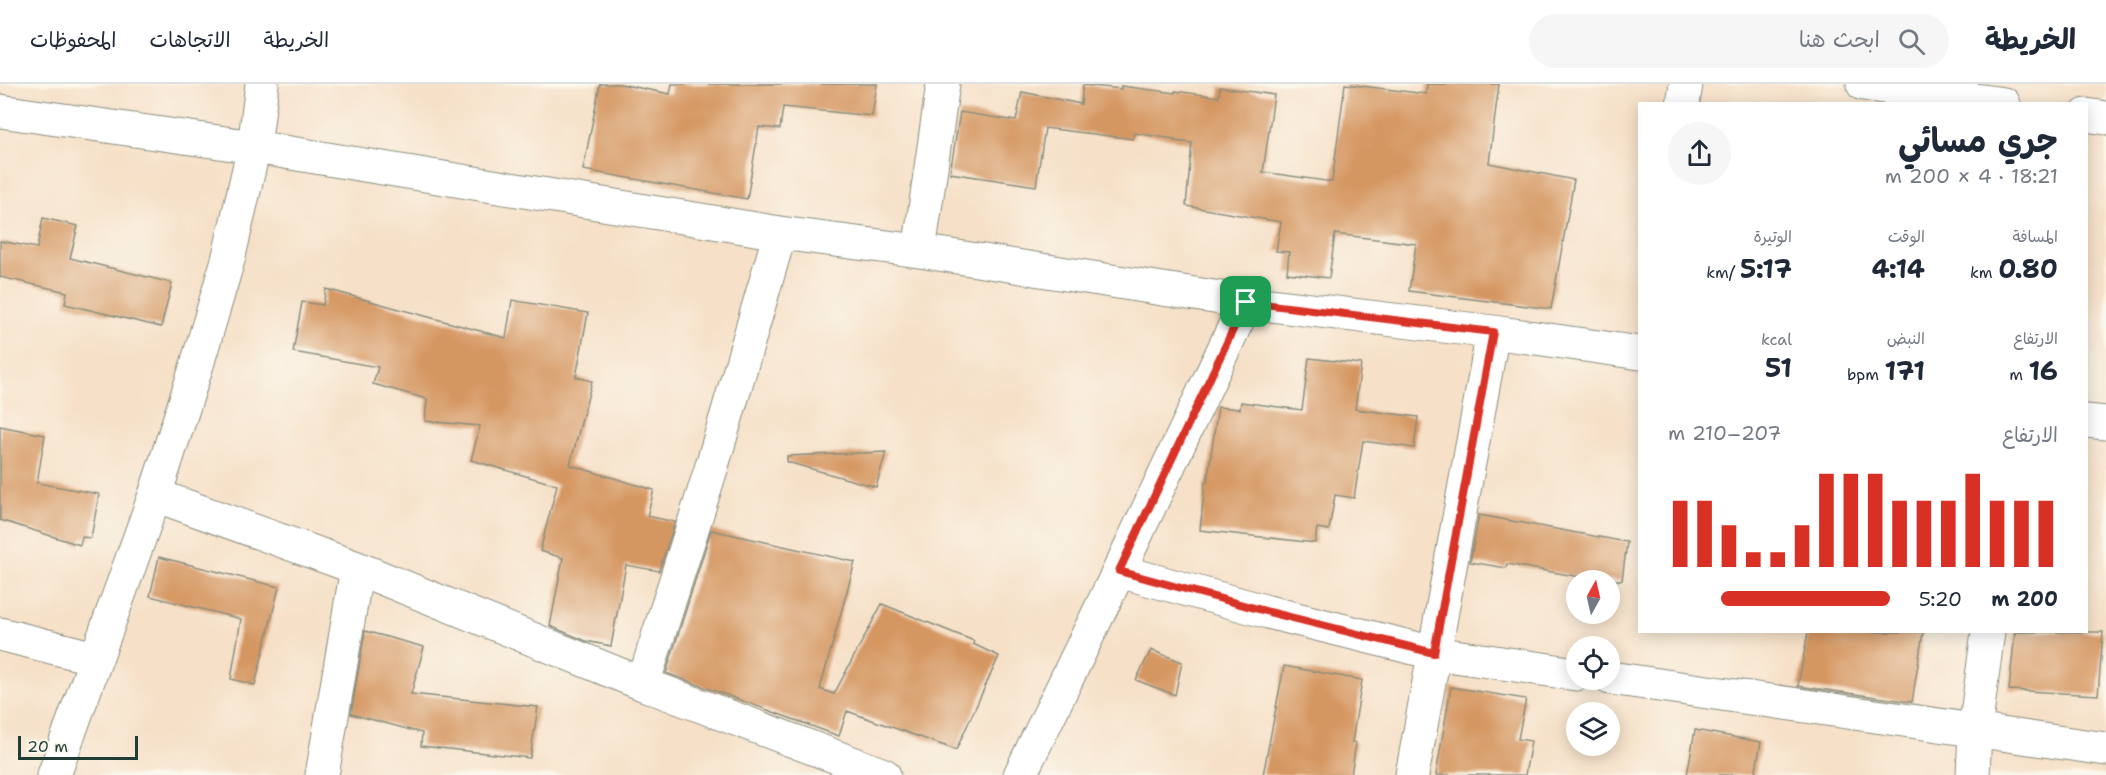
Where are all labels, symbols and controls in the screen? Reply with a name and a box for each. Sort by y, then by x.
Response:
search box [1529,14,1949,68]
text: الخريطة [1985,20,2076,58]
text: ابحث هنا [1799,25,1880,54]
icon: search [1895,25,1928,58]
text: المحفوظات [30,26,116,54]
text: الاتجاهات [149,26,231,54]
text: الخريطة [264,26,329,54]
text: جري مسائي [1898,118,2058,163]
button: share [1668,122,1731,185]
text: 18:21 · 4 × 200 m [1885,163,2058,189]
text: الوتيرة [1753,226,1792,247]
text: الوقت [1888,226,1925,247]
text: المسافة [2012,226,2058,247]
text: 5:17 [1740,251,1792,286]
text: 4:14 [1871,251,1925,286]
text: 0.80 [1998,251,2058,286]
text: /km [1706,262,1740,283]
text: km [1970,262,1998,283]
pin [1220,276,1271,327]
icon: arrive [1229,285,1262,318]
text: النبض [1887,328,1925,349]
text: الارتفاع [2013,328,2058,349]
text: kcal [1761,329,1792,350]
text: 51 [1765,350,1792,385]
text: 171 [1885,353,1925,388]
text: 16 [2029,353,2058,388]
text: bpm [1847,364,1885,385]
text: m [2009,364,2029,385]
text: 207–210 m [1668,420,1781,446]
text: الارتفاع [2002,422,2058,448]
north arrow [1566,570,1620,624]
map controls [1566,570,1620,756]
text: 5:20 [1919,586,1962,612]
text: 200 m [1991,586,2058,612]
button: locate [1566,636,1620,690]
button: layers [1566,702,1620,756]
scale bar [18,733,138,760]
text: 20 m [27,736,68,757]

